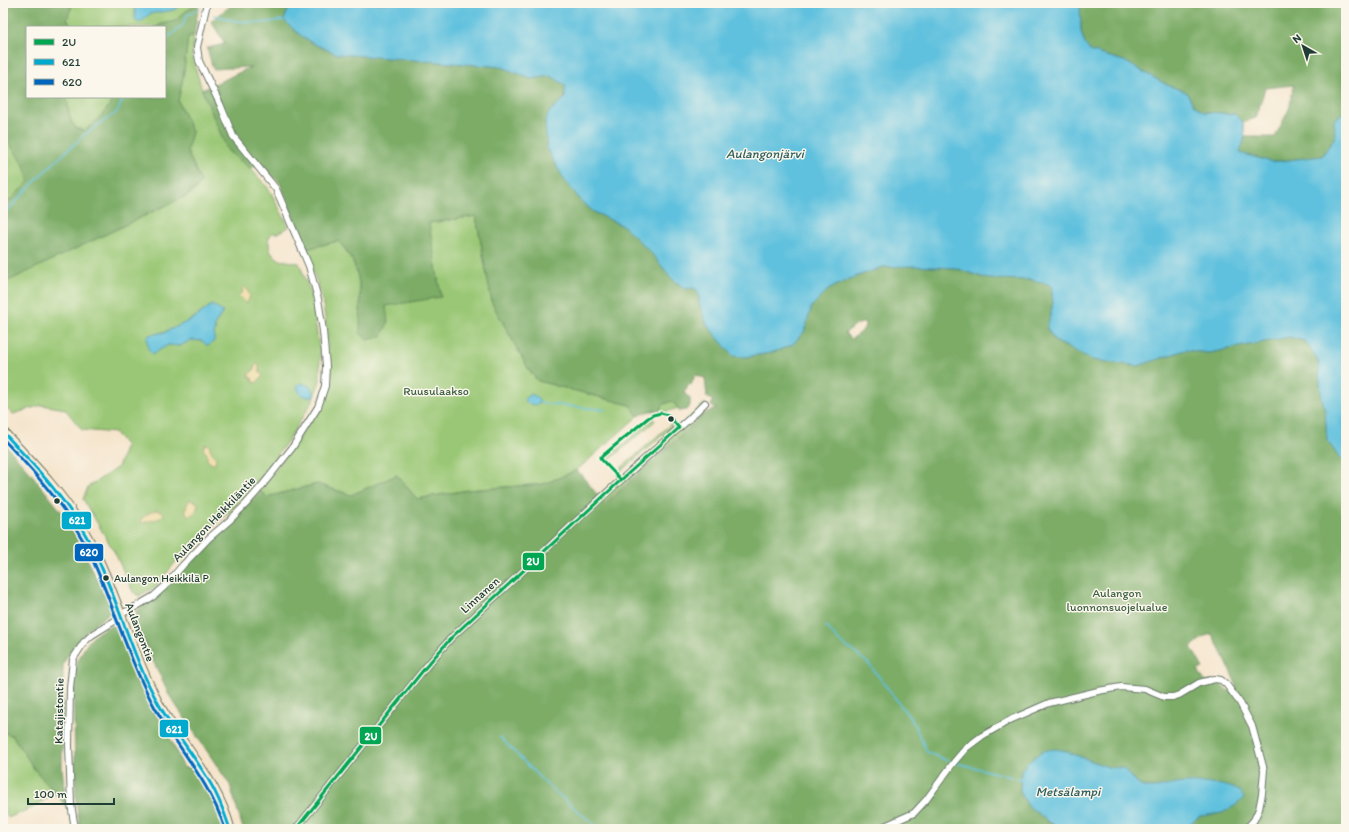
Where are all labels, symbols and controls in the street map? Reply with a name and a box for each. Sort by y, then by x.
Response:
legend [26,26,166,98]
north arrow [1283,26,1323,66]
text: N [1290,31,1304,46]
text: 2U [62,35,76,49]
text: 621 [62,55,81,69]
text: 620 [62,75,82,89]
water label: Aulangonjärvi [726,146,805,161]
park label: Ruusulaakso [403,384,469,398]
unlabelled marker [666,414,676,424]
street label: Aulangon Heikkiläntie [170,473,259,565]
unlabelled marker [52,496,62,506]
line badge: 621 [61,511,92,530]
text: 621 [69,514,86,527]
line badge: 620 [74,543,104,562]
text: 620 [80,546,98,559]
line badge: 2U [522,552,545,571]
text: 2U [526,555,540,568]
place label: Aulangon Heikkilä P [114,572,209,585]
marker: Aulangon Heikkilä P [101,573,111,583]
street label: Linnanen [458,574,503,616]
park label: Aulangon luonnonsuojelualue [1067,586,1168,614]
street label: Aulangontie [122,600,158,664]
street label: Katajistontie [51,678,67,744]
line badge: 621 [159,719,189,738]
text: 621 [166,723,183,736]
line badge: 2U [359,726,382,745]
text: 2U [364,730,378,743]
scale bar [28,780,114,806]
water label: Metsälampi [1036,784,1102,799]
text: 100 m [34,787,67,801]

